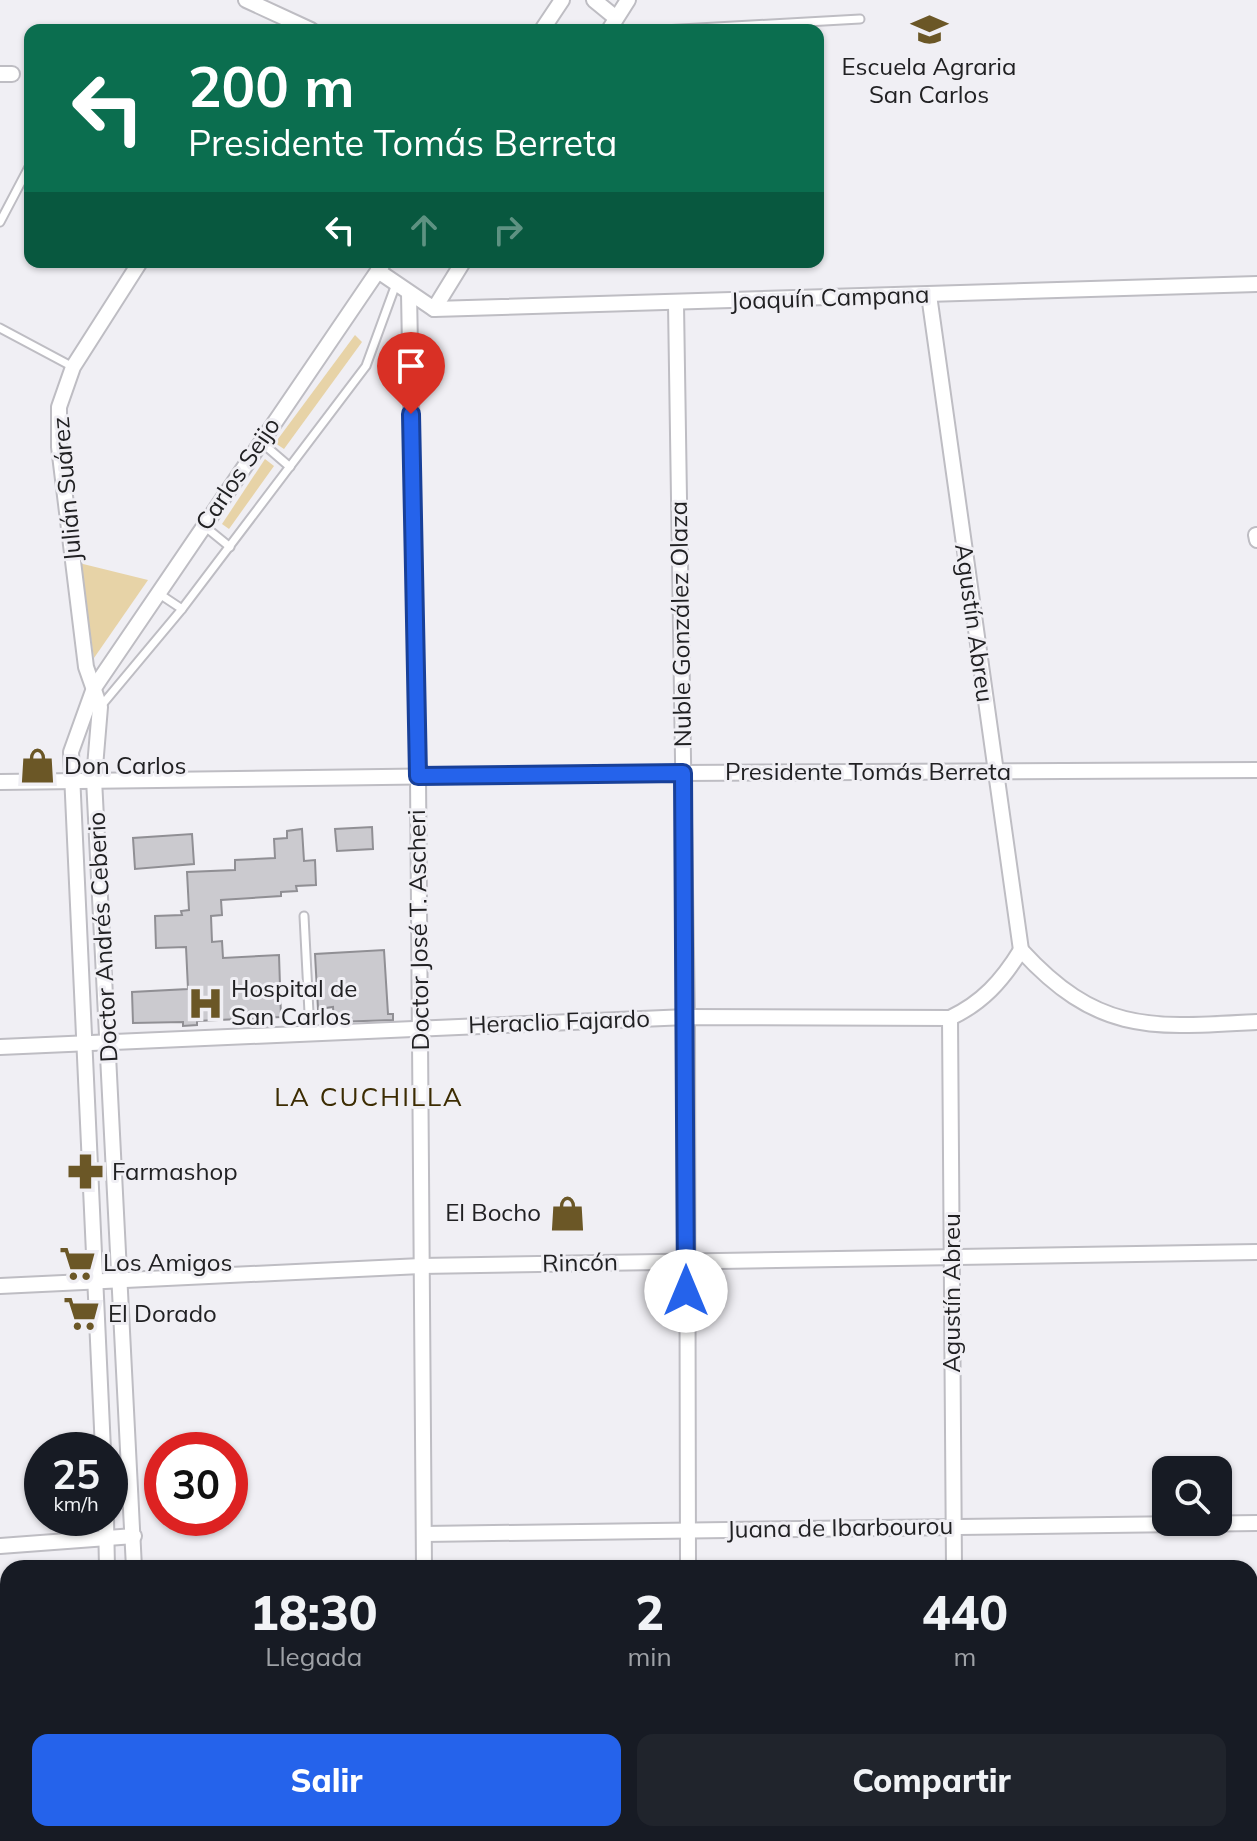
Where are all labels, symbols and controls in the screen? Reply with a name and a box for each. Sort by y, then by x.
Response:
school or university icon: Escuela Agraria San Carlos [910,11,948,49]
text: 200 m [188,51,355,121]
place label: Escuela Agraria San Carlos [842,51,1016,109]
icon: left [56,56,160,160]
text: Presidente Tomás Berreta [188,120,617,165]
icon: left [318,208,362,252]
icon: ahead [402,208,446,252]
icon: right [486,208,530,252]
street label: Joaquín Campana [730,279,930,315]
pin [377,332,445,414]
icon: arrive [389,344,433,388]
street label: Carlos Seijo [188,411,286,536]
street label: Julián Suárez [45,415,87,563]
street label: Nuble González Olaza [663,501,697,747]
street label: Agustín Abreu [949,542,1001,704]
shop icon: Don Carlos [19,747,57,785]
place label: Don Carlos [64,750,186,780]
street label: Presidente Tomás Berreta [725,756,1011,786]
street label: Doctor José T. Ascheri [401,809,435,1051]
street label: Doctor Andrés Ceberio [80,811,124,1063]
place label: Hospital de San Carlos [231,973,357,1031]
hospital icon: Hospital de San Carlos [186,984,224,1022]
street label: Heraclio Fajardo [468,1003,650,1039]
district label: LA CUCHILLA [274,1080,464,1113]
pharmacy icon: Farmashop [67,1153,105,1191]
place label: Farmashop [112,1156,238,1186]
shop icon: El Bocho [548,1194,586,1232]
place label: El Bocho [445,1197,541,1227]
street label: Agustín Abreu [936,1213,966,1373]
supermarket icon: Los Amigos [58,1244,96,1282]
street label: Rincón [542,1246,618,1278]
place label: Los Amigos [103,1247,232,1277]
position arrow [644,1249,728,1333]
supermarket icon: El Dorado [63,1295,101,1333]
place label: El Dorado [108,1298,217,1328]
speed limit sign: 30 [144,1432,248,1536]
text: 25 [52,1449,100,1499]
map controls [1152,1456,1232,1536]
button: search [1152,1456,1232,1536]
text: km/h [53,1491,99,1516]
street label: Juana de Ibarbourou [727,1510,953,1544]
text: 18:30 [250,1582,378,1642]
text: 2 [635,1582,664,1642]
text: 440 [922,1582,1008,1642]
text: Llegada [265,1640,362,1673]
text: min [628,1640,672,1673]
text: m [953,1640,976,1673]
button: Salir [32,1734,621,1826]
button: Compartir [637,1734,1226,1826]

